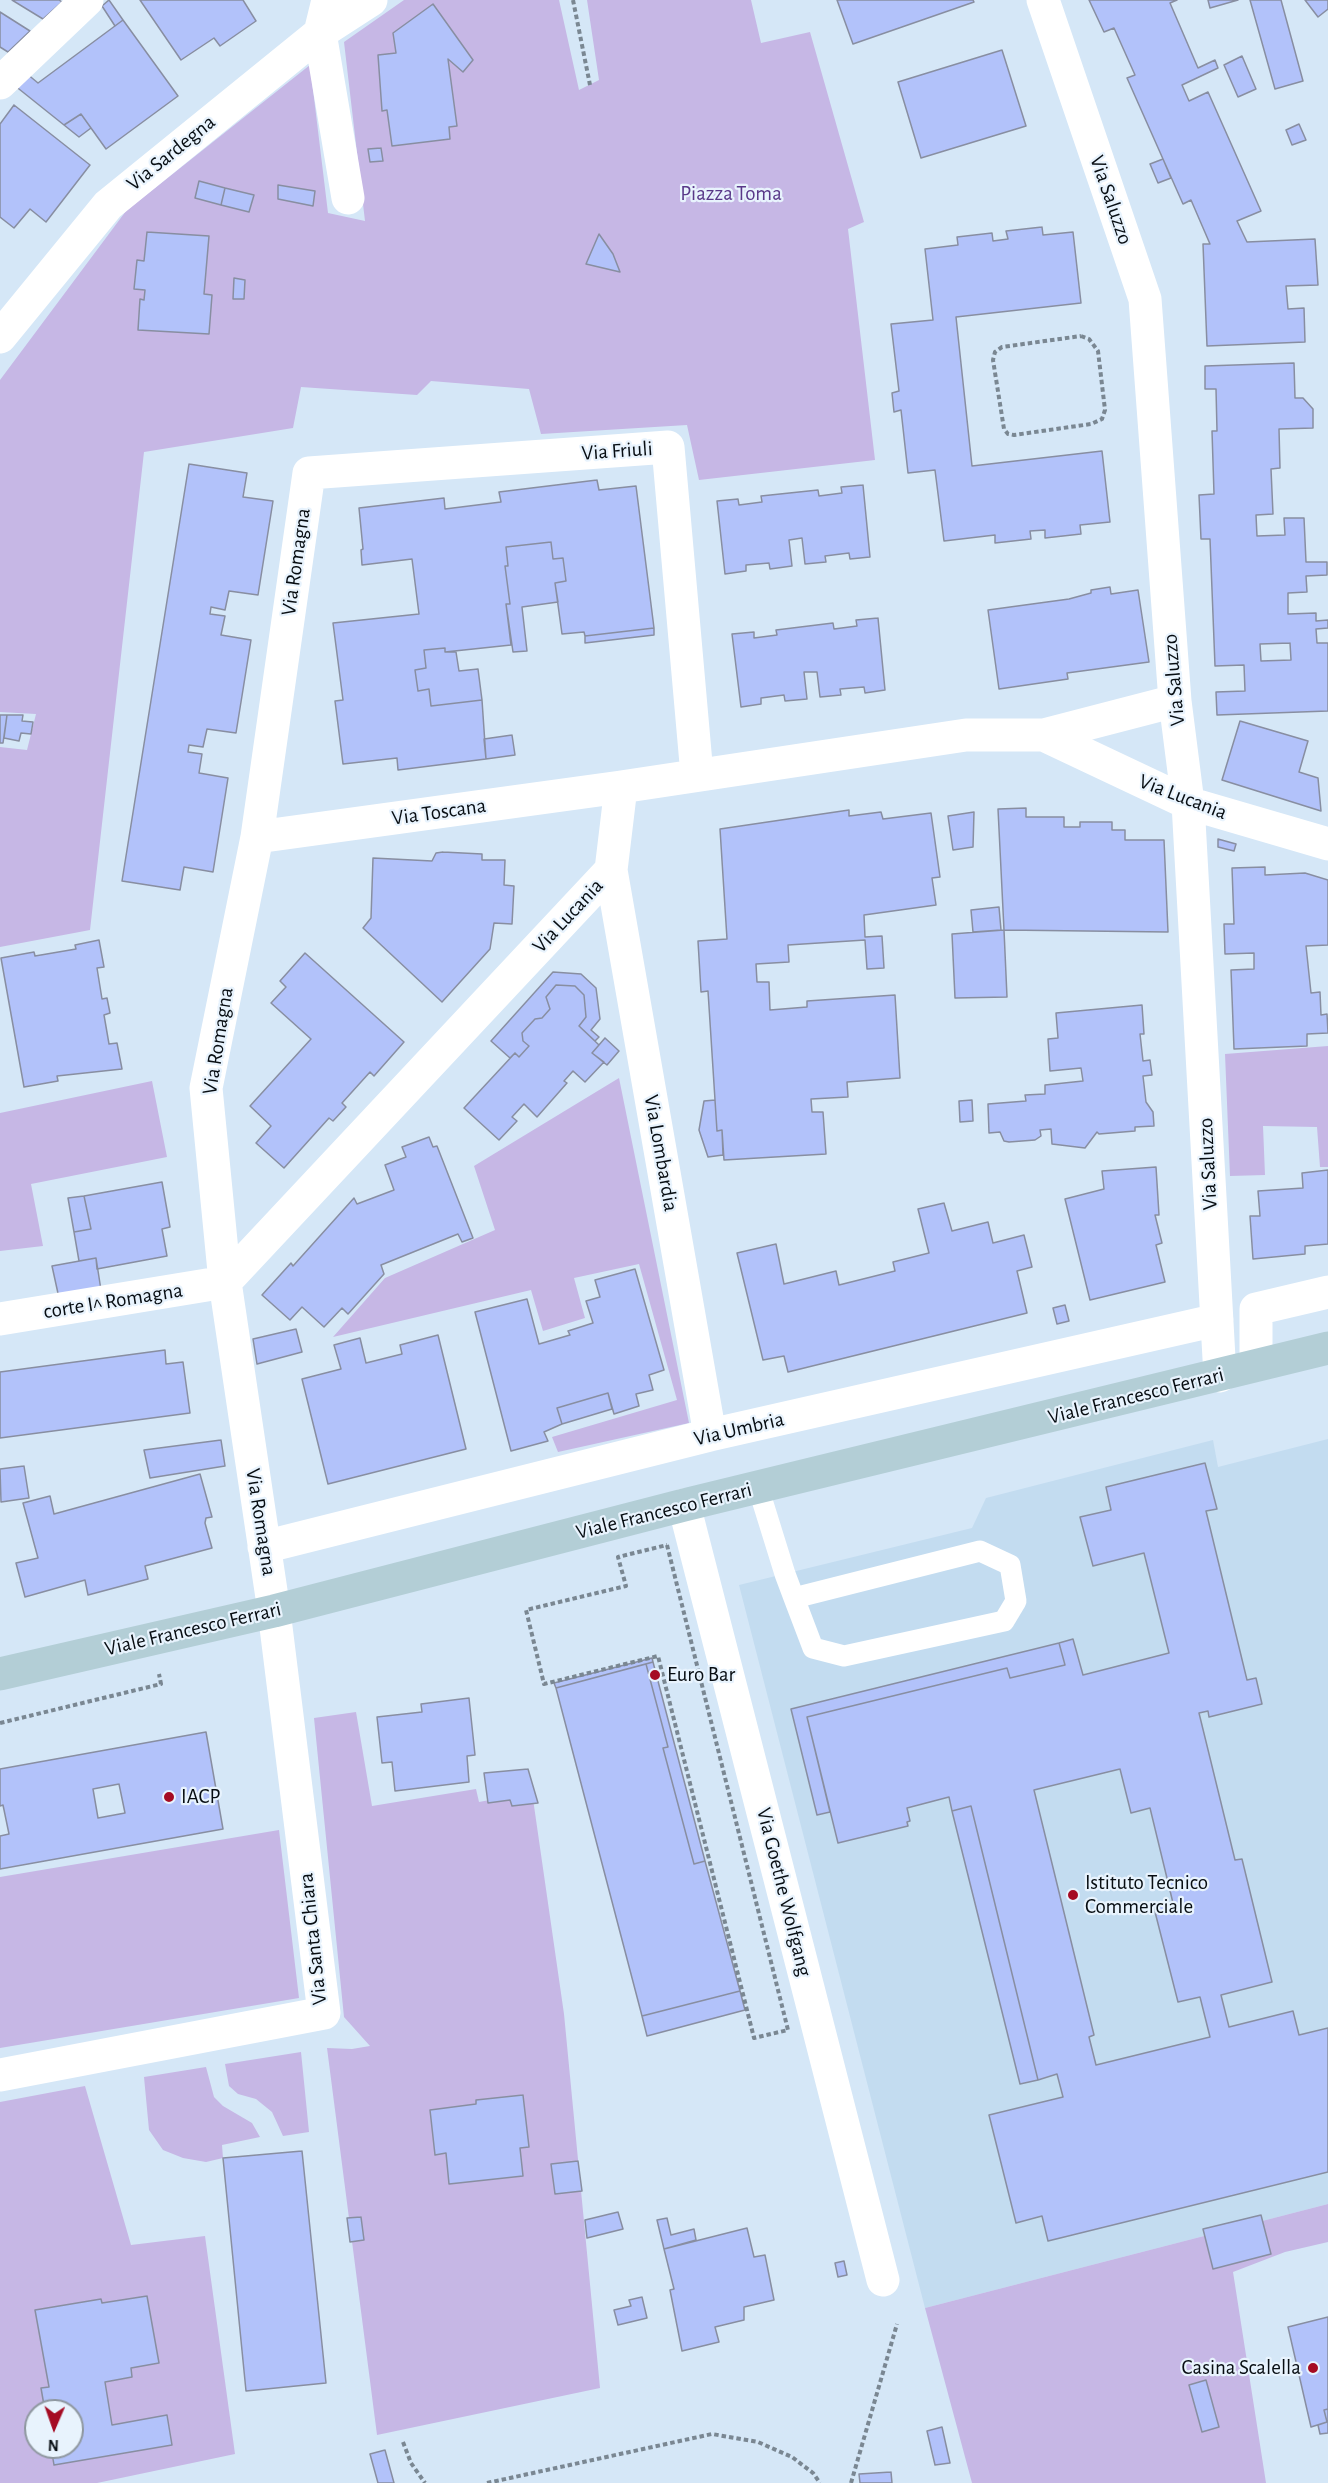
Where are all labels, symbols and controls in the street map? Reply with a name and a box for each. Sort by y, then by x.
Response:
street label: Via Sardegna [122,110,220,196]
street label: Via Saluzzo [1084,152,1138,248]
park label: Piazza Toma [680,181,782,207]
street label: Via Friuli [581,436,653,466]
street label: Via Romagna [276,507,316,617]
street label: Via Saluzzo [1157,633,1191,727]
street label: Via Lucania [1135,769,1231,825]
street label: Via Toscana [390,793,488,831]
street label: Via Lucania [527,874,609,958]
street label: Via Romagna [197,986,239,1096]
street label: Via Lombardia [638,1093,684,1213]
street label: Via Saluzzo [1193,1117,1223,1211]
street label: corte I^ Romagna [42,1278,184,1324]
street label: Viale Francesco Ferrari [1045,1362,1227,1430]
street label: Via Umbria [691,1406,787,1452]
street label: Via Romagna [240,1467,282,1577]
street label: Viale Francesco Ferrari [573,1477,755,1545]
street label: Viale Francesco Ferrari [102,1596,284,1662]
place label: Euro Bar [667,1662,735,1688]
marker: Euro Bar [648,1668,662,1682]
place label: IACP [181,1784,220,1810]
marker: IACP [162,1790,176,1804]
street label: Via Goethe Wolfgang [751,1805,817,1979]
place label: Istituto Tecnico Commerciale [1085,1870,1208,1920]
street label: Via Santa Chiara [294,1872,332,2006]
marker: Istituto Tecnico Commerciale [1066,1888,1080,1902]
place label: Casina Scalella [1182,2355,1301,2381]
marker: Casina Scalella [1306,2361,1320,2375]
north arrow [24,2399,84,2459]
text: N [48,2437,59,2453]

